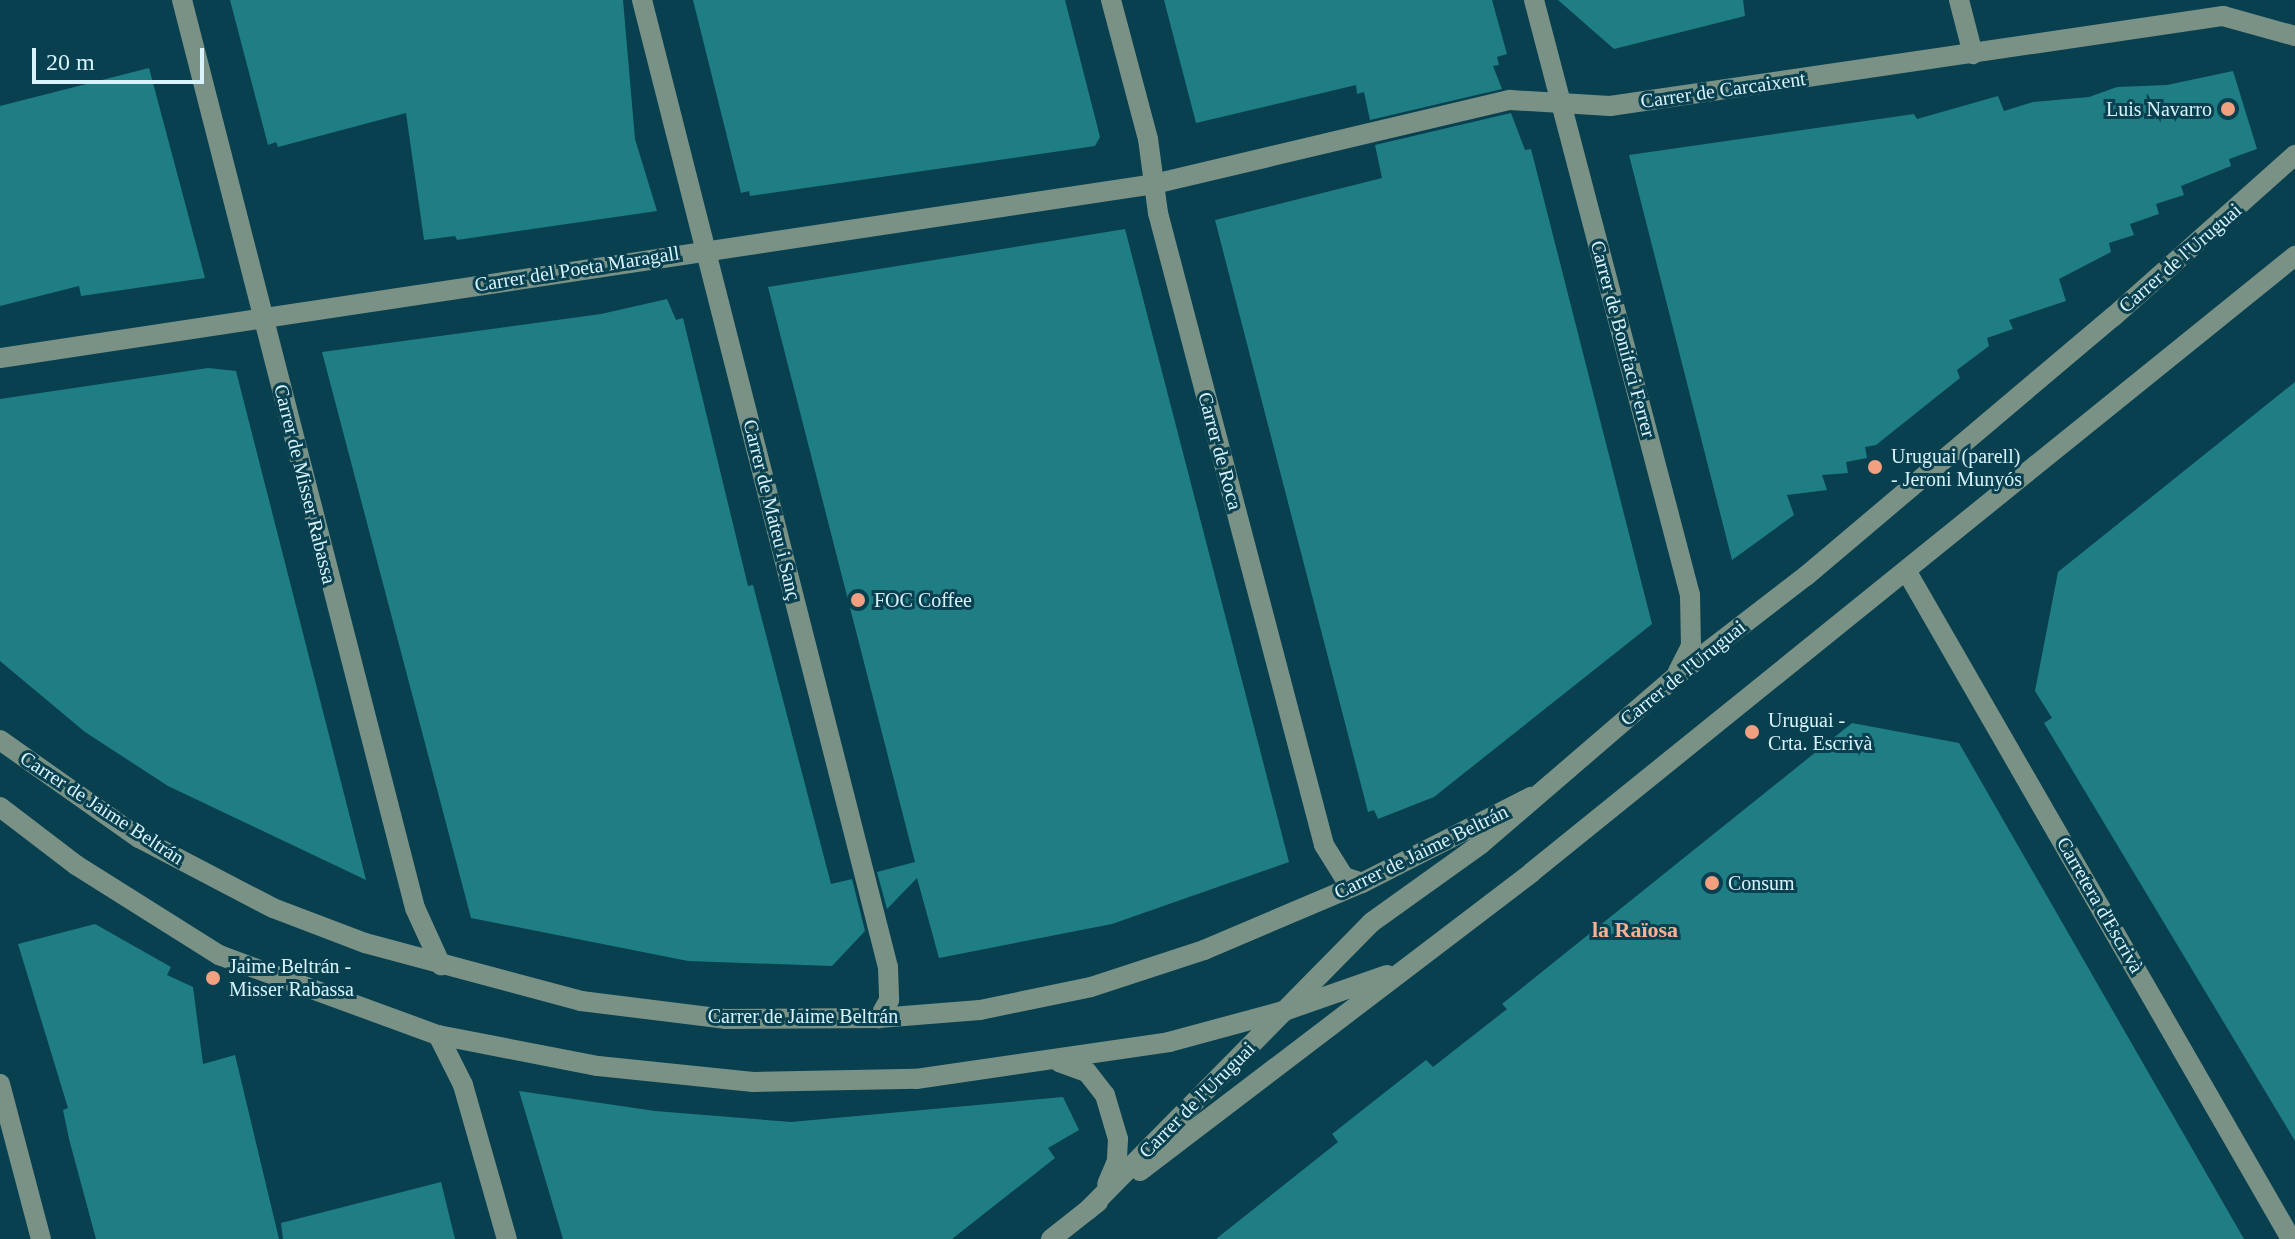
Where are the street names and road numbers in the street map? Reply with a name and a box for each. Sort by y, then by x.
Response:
street label: Carrer de Carcaixent [1639,67,1807,113]
street label: Carrer de l'Uruguai [2114,198,2246,318]
street label: Carrer de Bonifaci Ferrer [1585,238,1661,440]
street label: Carrer del Poeta Maragall [473,241,681,297]
street label: Carrer de Misser Rabassa [269,382,341,586]
street label: Carrer de Roca [1193,389,1247,513]
street label: Carrer de Mateu i Sanç [738,417,806,603]
street label: Carrer de l'Uruguai [1615,615,1751,731]
street label: Carrer de Jaime Beltrán [16,746,188,870]
street label: Carrer de Jaime Beltrán [1330,799,1512,905]
street label: Carretera d'Escrivà [2051,833,2149,977]
street label: Carrer de Jaime Beltrán [708,1004,898,1028]
street label: Carrer de l'Uruguai [1134,1037,1260,1163]

